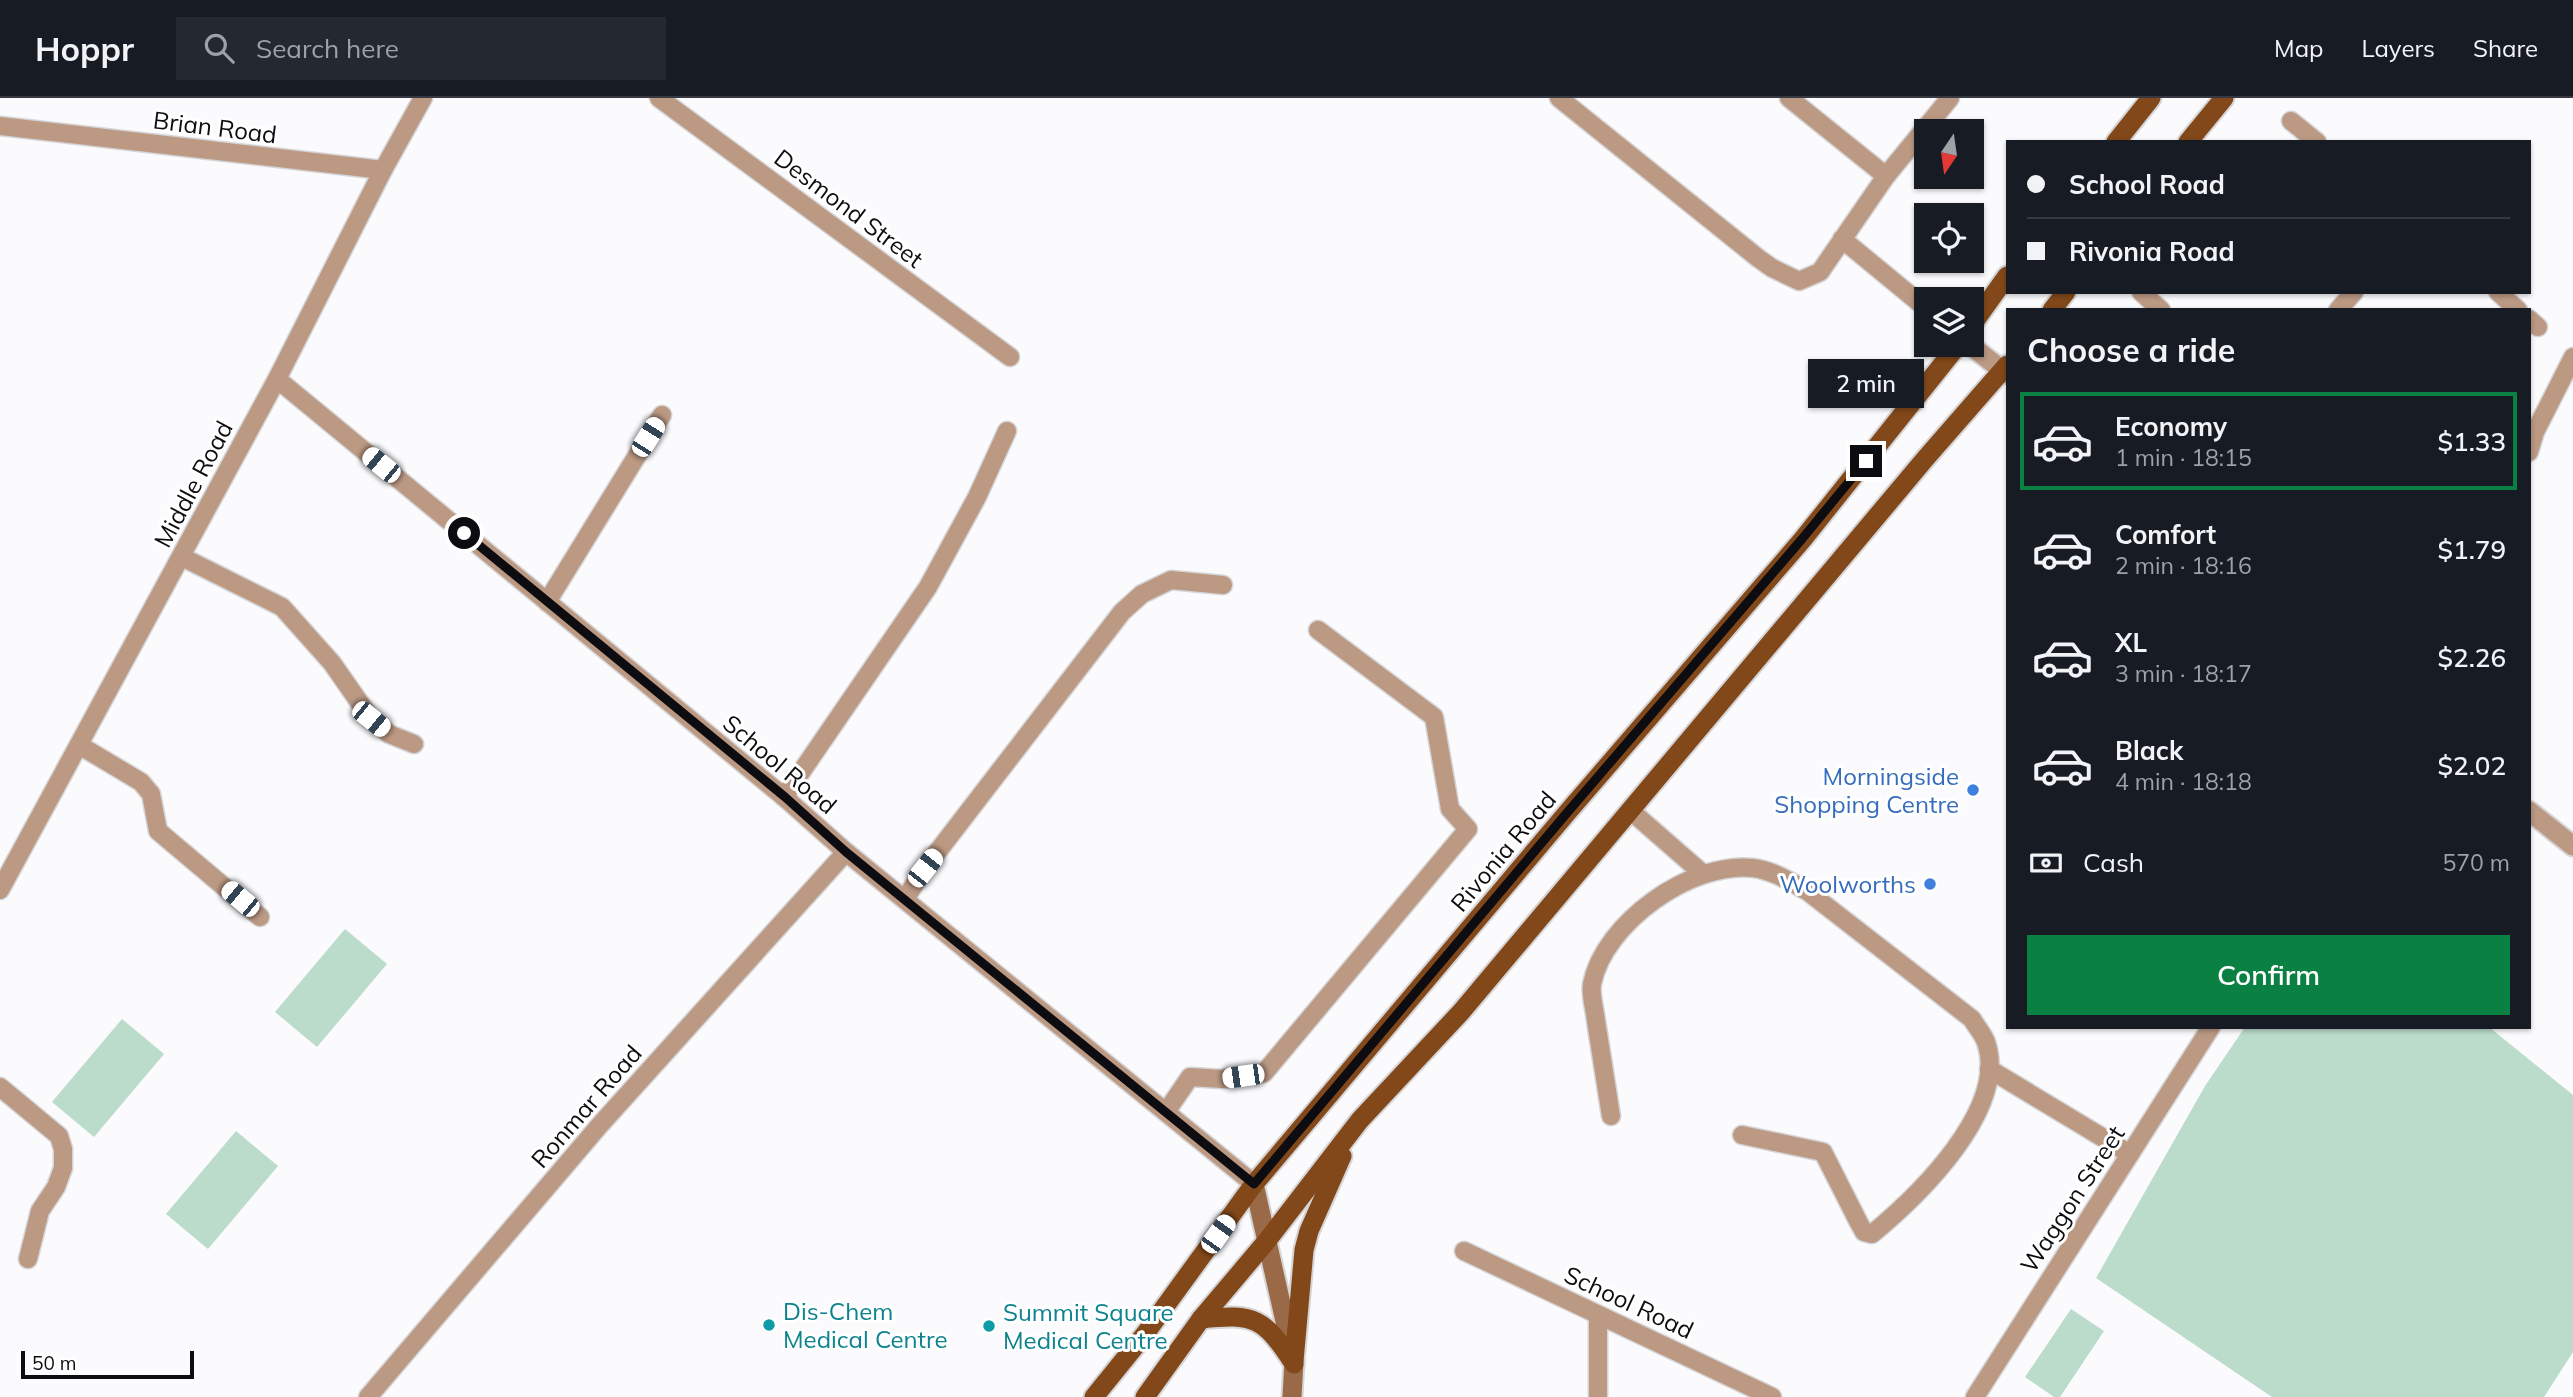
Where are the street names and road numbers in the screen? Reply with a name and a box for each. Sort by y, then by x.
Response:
street label: Brian Road [151,105,279,149]
street label: Desmond Street [769,142,929,274]
street label: Middle Road [147,416,239,552]
street label: School Road [717,708,843,820]
street label: Rivonia Road [1444,785,1562,917]
street label: Ronmar Road [524,1038,648,1174]
street label: Waggon Street [2013,1120,2131,1278]
street label: School Road [1560,1259,1698,1345]

